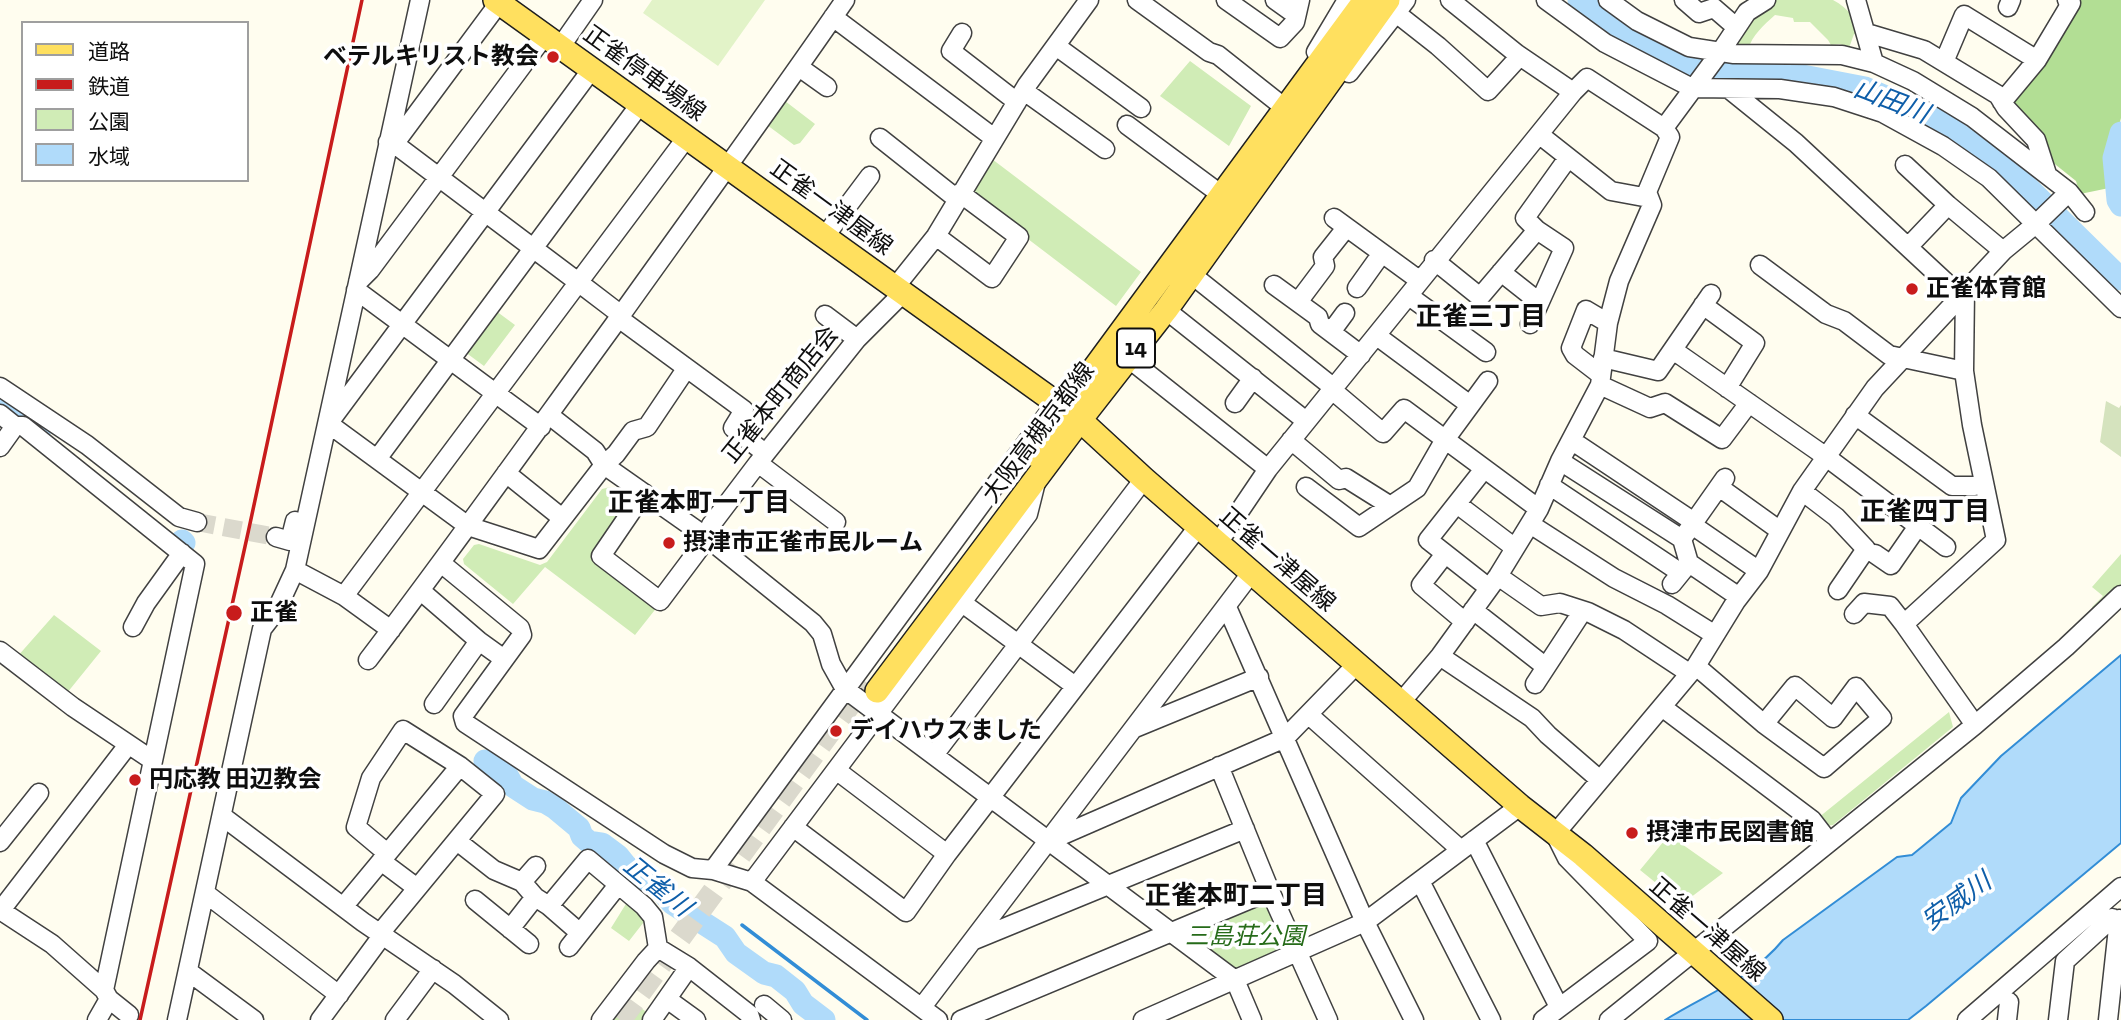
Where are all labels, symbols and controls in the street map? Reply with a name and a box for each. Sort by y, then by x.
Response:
street label: 正雀停車場線 [577,20,711,128]
legend [21,21,248,182]
text: 道路 [88,39,130,64]
place label: ベテルキリスト教会 [323,43,539,71]
marker: ベテルキリスト教会 [545,49,561,65]
water label: 山田川 [1849,73,1933,131]
text: 鉄道 [88,74,130,99]
text: 公園 [88,109,130,134]
text: 水域 [88,144,130,169]
street label: 正雀一津屋線 [764,154,898,262]
place label: 正雀体育館 [1926,275,2046,303]
marker: 正雀体育館 [1904,281,1920,297]
district label: 正雀三丁目 [1416,302,1546,334]
street label: 正雀本町商店会 [717,321,845,469]
road number: 14 [1117,328,1155,368]
street label: 大阪高槻京都線 [977,357,1101,509]
district label: 正雀本町一丁目 [608,488,790,520]
district label: 正雀四丁目 [1860,497,1990,529]
street label: 正雀一津屋線 [1213,502,1341,618]
place label: 摂津市正雀市民ルーム [683,529,923,557]
marker: 摂津市正雀市民ルーム [661,535,677,551]
place label: 正雀 [250,599,298,627]
marker: 正雀 [224,603,244,623]
place label: デイハウスました [850,717,1042,745]
marker: デイハウスました [828,723,844,739]
place label: 円応教 田辺教会 [149,766,321,794]
marker: 円応教 田辺教会 [127,772,143,788]
place label: 摂津市民図書館 [1646,819,1814,847]
marker: 摂津市民図書館 [1624,825,1640,841]
water label: 正雀川 [617,850,697,924]
water label: 安威川 [1916,866,1998,938]
street label: 正雀一津屋線 [1643,872,1771,988]
district label: 正雀本町二丁目 [1145,881,1327,913]
park label: 三島荘公園 [1185,923,1305,951]

